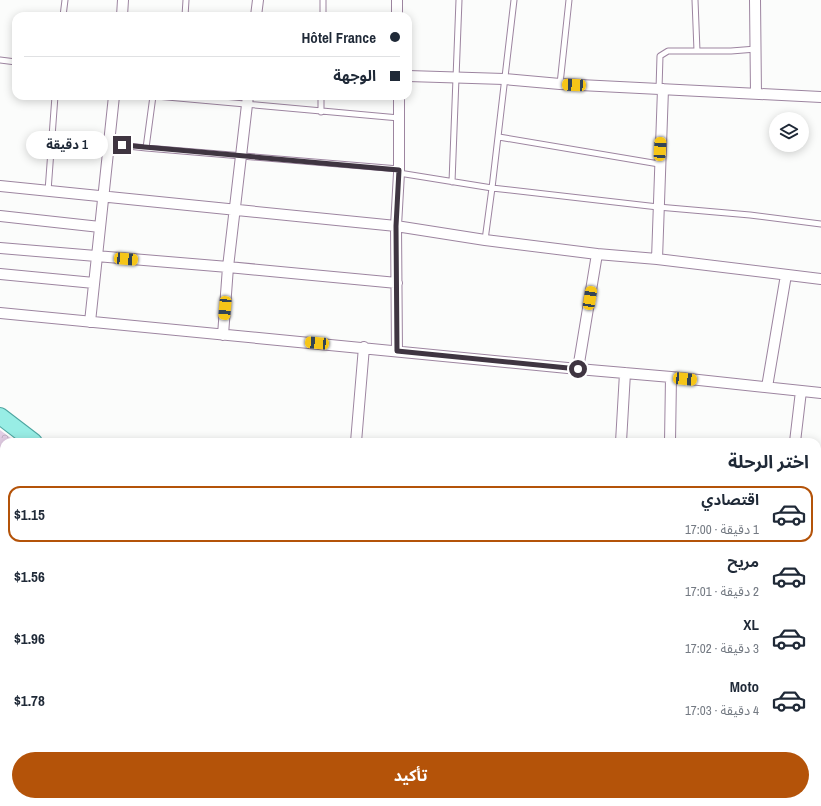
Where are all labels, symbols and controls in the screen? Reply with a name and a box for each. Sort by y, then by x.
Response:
text: Hôtel France [301,27,376,48]
text: الوجهة [333,65,376,86]
car [562,78,586,92]
map controls [769,112,809,152]
button: layers [769,112,809,152]
callout: 1 دقيقة [26,131,108,159]
text: 1 دقيقة [46,136,88,153]
route end [113,136,131,154]
car [653,137,667,161]
car [114,252,138,266]
car [582,285,598,311]
car [218,296,232,320]
car [305,336,329,350]
route start [569,360,587,378]
car [672,372,698,386]
text: اختر الرحلة [728,449,809,474]
text: اقتصادي [701,489,759,510]
icon: car [771,496,807,532]
text: $1.15 [14,504,45,525]
text: 1 دقيقة · 17:00 [685,521,759,538]
text: مريح [727,551,759,572]
icon: car [771,558,807,594]
text: $1.56 [14,566,45,587]
text: 2 دقيقة · 17:01 [685,583,759,600]
text: XL [743,614,759,635]
icon: car [771,620,807,656]
text: $1.96 [14,628,45,649]
text: 3 دقيقة · 17:02 [685,640,759,657]
text: Moto [730,676,759,697]
icon: car [771,682,807,718]
text: $1.78 [14,690,45,711]
text: 4 دقيقة · 17:03 [685,702,759,719]
button: تأكيد [12,752,809,798]

